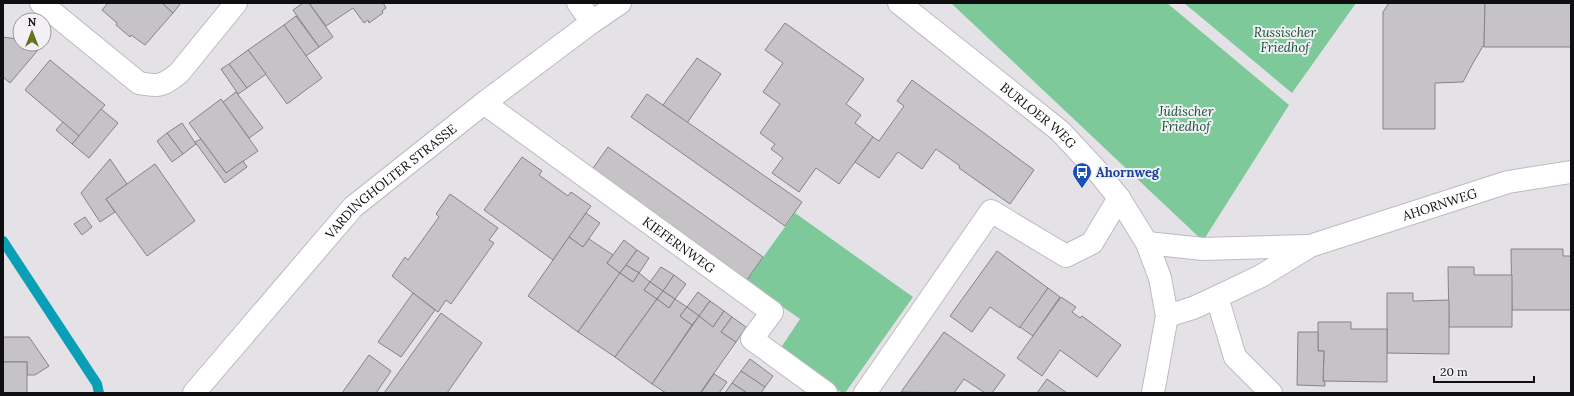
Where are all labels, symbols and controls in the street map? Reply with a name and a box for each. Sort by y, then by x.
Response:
north arrow [12,12,52,52]
text: N [28,15,37,29]
park label: Russischer Friedhof [1254,24,1316,56]
street label: BURLOER WEG [997,79,1080,152]
park label: Jüdischer Friedhof [1157,103,1214,135]
street label: VARDINGHOLTER STRASSE [321,120,460,243]
bus stop icon: Ahornweg [1071,161,1093,189]
place label: Ahornweg [1096,164,1160,181]
street label: AHORNWEG [1399,185,1479,225]
street label: KIEFERNWEG [639,213,718,277]
scale bar [1434,358,1534,384]
text: 20 m [1440,364,1468,379]

